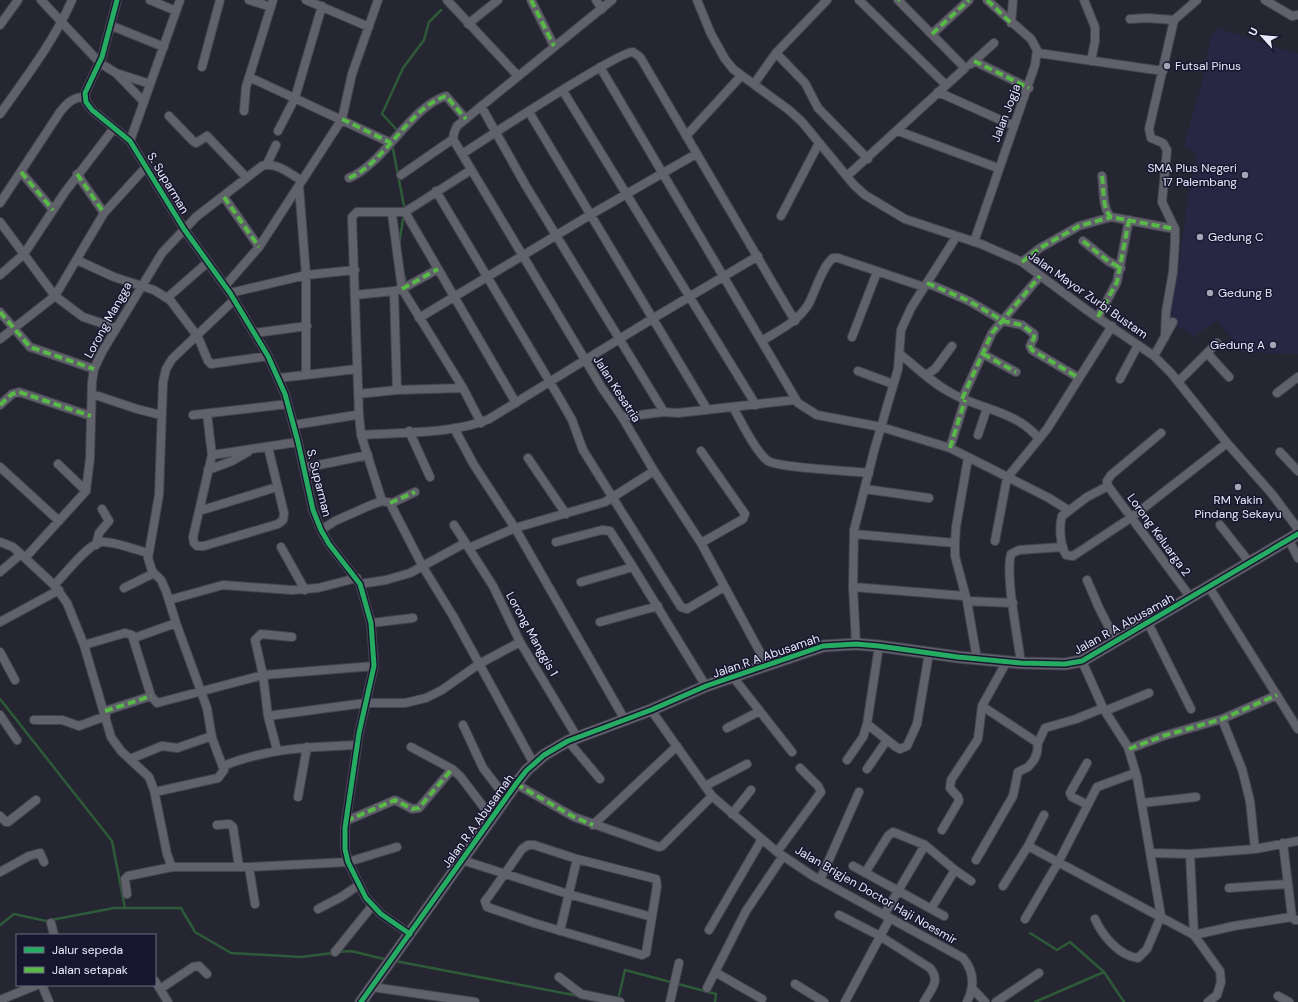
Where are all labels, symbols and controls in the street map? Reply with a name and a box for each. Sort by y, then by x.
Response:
north arrow [1242,16,1282,56]
text: U [1245,25,1261,38]
place label: Futsal Pinus [1175,58,1241,74]
marker: Futsal Pinus [1162,61,1172,71]
street label: Jalan Jogja [988,82,1024,144]
street label: S. Suparman [143,149,193,217]
place label: SMA Plus Negeri 17 Palembang [1147,160,1237,190]
marker: SMA Plus Negeri 17 Palembang [1240,170,1250,180]
place label: Gedung C [1208,229,1264,245]
marker: Gedung C [1195,232,1205,242]
street label: Jalan Mayor Zurbi Bustam [1025,248,1151,342]
street label: Lorong Mangga [80,279,136,361]
place label: Gedung B [1218,285,1272,301]
marker: Gedung B [1205,288,1215,298]
place label: Gedung A [1210,337,1265,353]
marker: Gedung A [1268,340,1278,350]
street label: Jalan Kesatria [590,353,644,425]
street label: S. Suparman [303,448,335,518]
marker: RM Yakin Pindang Sekayu [1233,482,1243,492]
street label: Lorong Keluarga 2 [1124,490,1194,580]
place label: RM Yakin Pindang Sekayu [1194,492,1282,522]
street label: Lorong Manggis 1 [502,589,562,679]
street label: Jalan R A Abusamah [1071,590,1177,658]
street label: Jalan R A Abusamah [710,630,822,682]
street label: Jalan R A Abusamah [439,771,518,871]
street label: Jalan Brigjen Doctor Haji Noesmir [792,842,960,948]
legend [16,934,156,986]
text: Jalur sepeda [52,942,123,958]
text: Jalan setapak [52,962,128,978]

